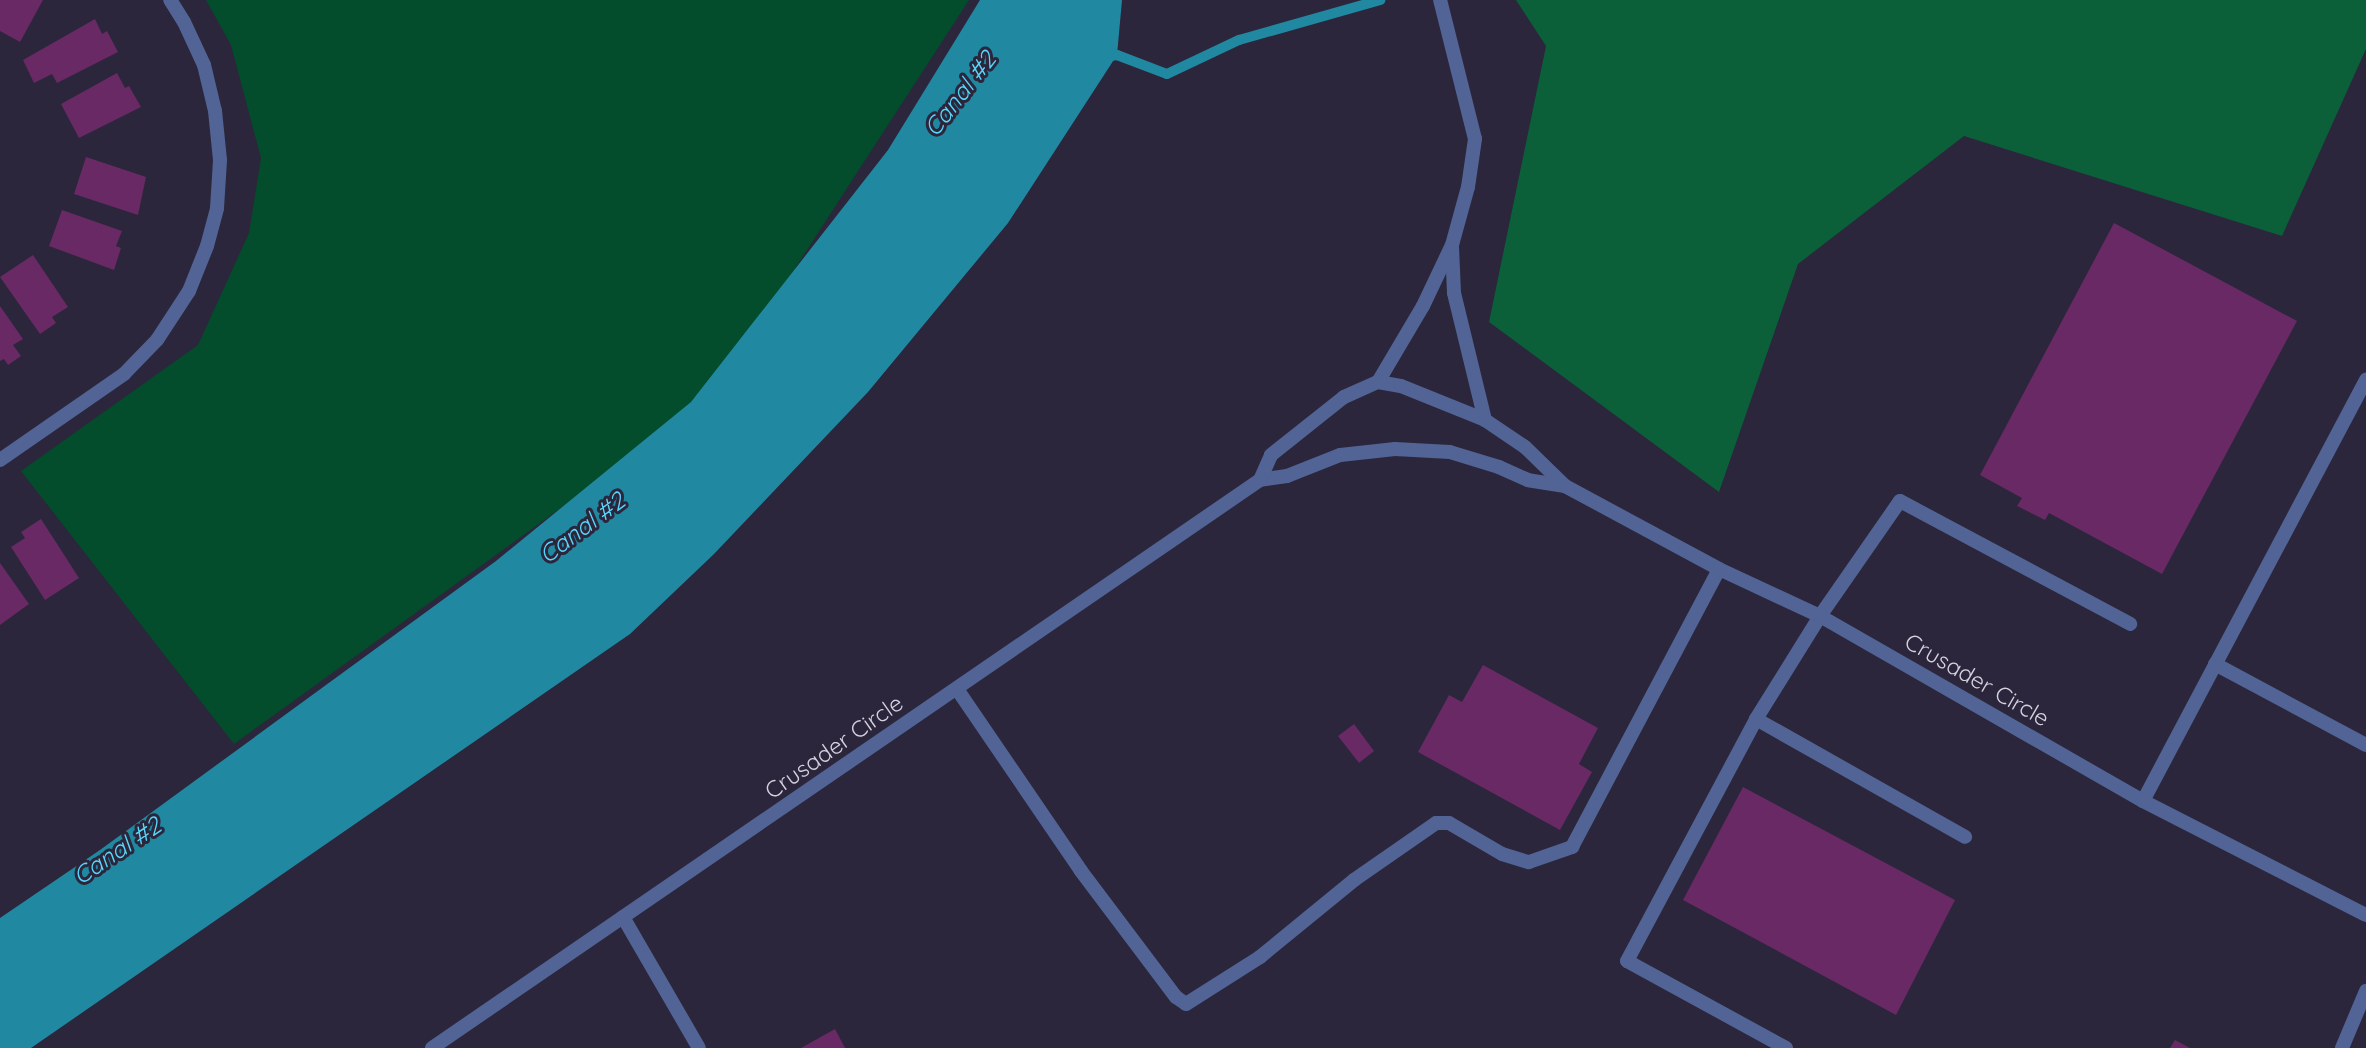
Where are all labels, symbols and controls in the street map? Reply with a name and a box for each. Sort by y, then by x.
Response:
water label: Canal #2 [918,46,1002,142]
water label: Canal #2 [534,487,630,569]
street label: Crusader Circle [1900,627,2054,733]
street label: Crusader Circle [760,689,908,805]
water label: Canal #2 [68,811,166,891]

